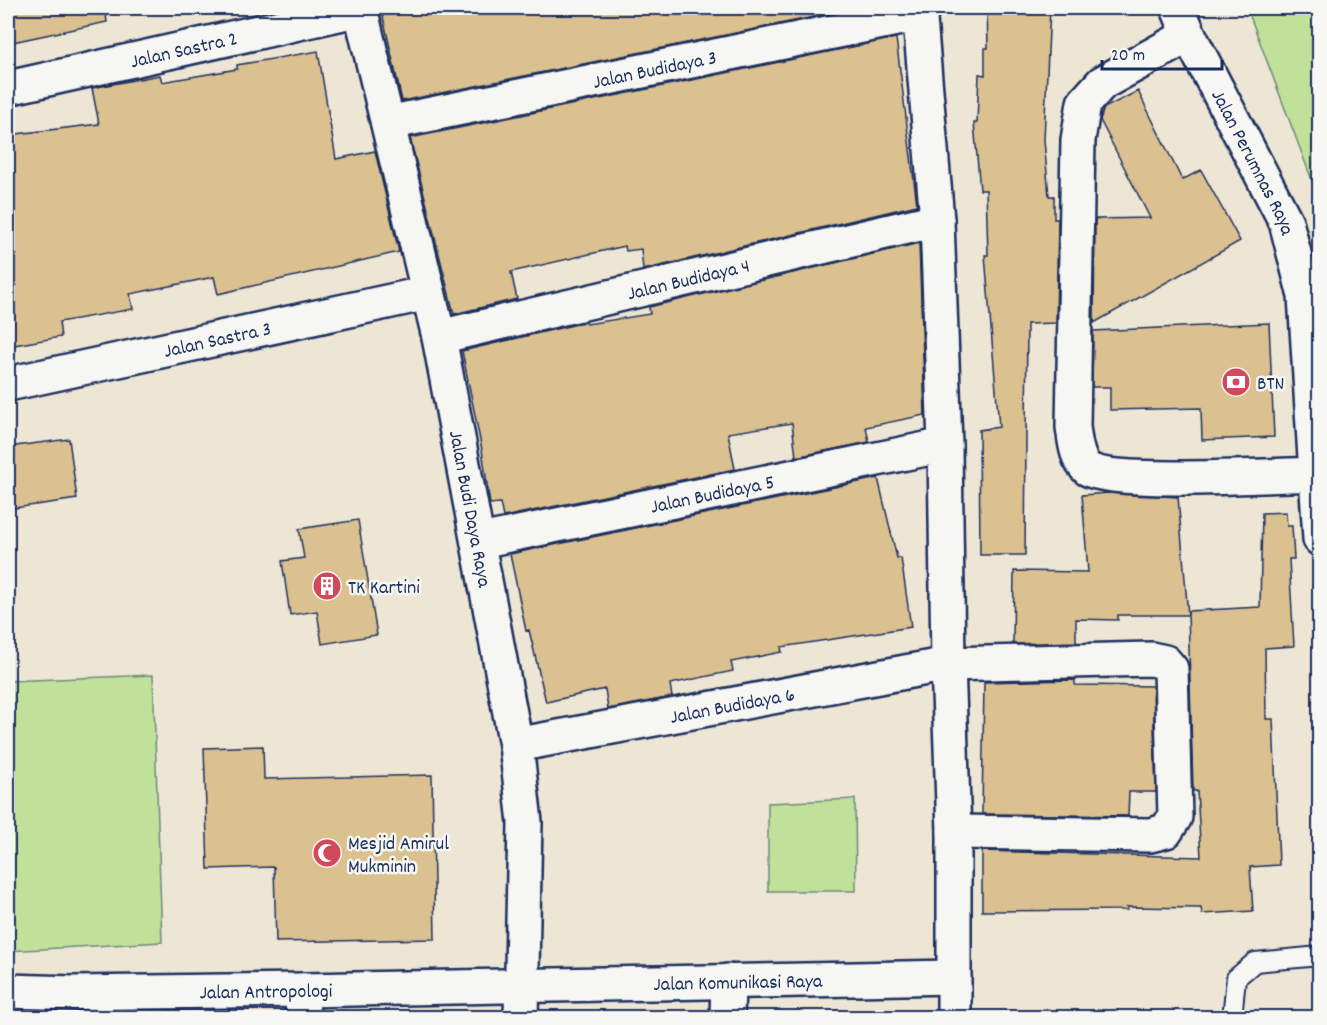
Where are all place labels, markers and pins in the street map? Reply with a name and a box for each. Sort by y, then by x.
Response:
bank icon: BTN [1220,366,1252,398]
place label: BTN [1257,371,1284,399]
building icon: TK Kartini [311,570,343,602]
place label: TK Kartini [348,575,420,603]
place label: Mesjid Amirul Mukminin [348,831,449,882]
mosque icon: Mesjid Amirul Mukminin [311,837,343,869]

